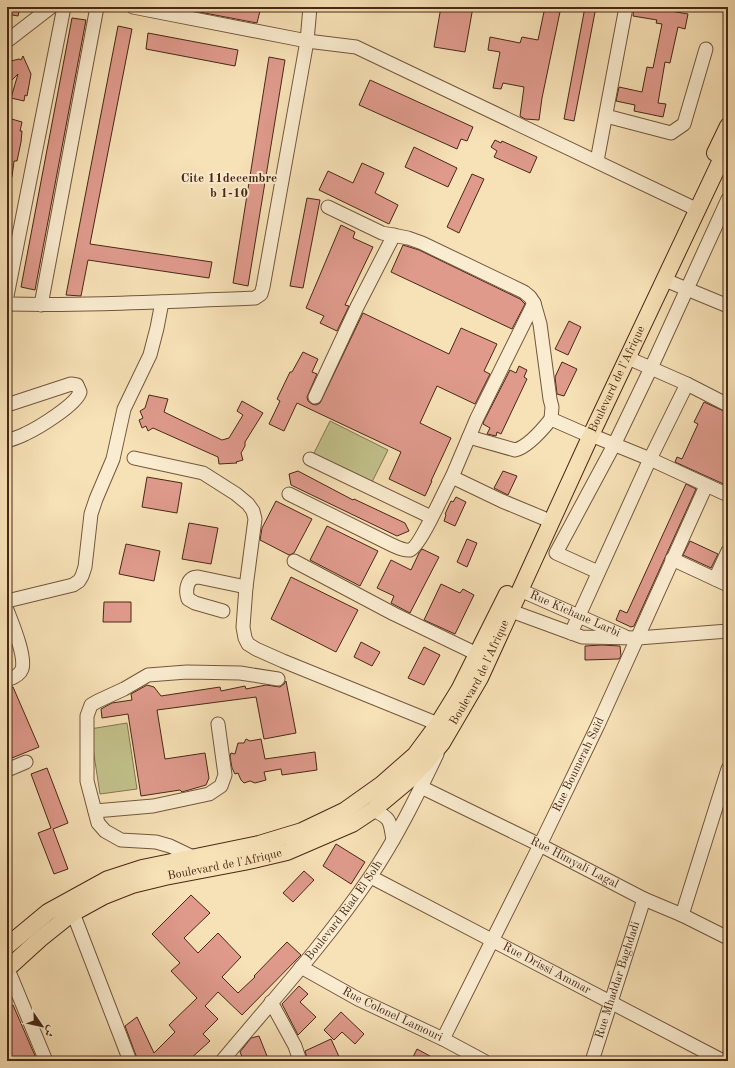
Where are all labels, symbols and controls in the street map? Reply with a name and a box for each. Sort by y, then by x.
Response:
district label: Cite 11decembre b 1-10 [181,172,277,200]
street label: Boulevard de l'Afrique [587,324,648,435]
street label: Rue Kichane Larbi [528,589,622,640]
street label: Boulevard de l'Afrique [448,618,512,727]
street label: Rue Boumerah Saïd [551,716,607,814]
street label: Rue Himyali Lagal [528,835,620,891]
street label: Boulevard de l'Afrique [167,847,284,882]
street label: Boulevard Riad El Solh [303,858,385,963]
street label: Rue Mhaddar Baghdadi [594,920,642,1040]
street label: Rue Drissi Ammar [500,941,593,997]
street label: Rue Colonel Lamouri [340,985,444,1044]
north arrow [22,1006,62,1046]
text: ش [41,1023,57,1038]

